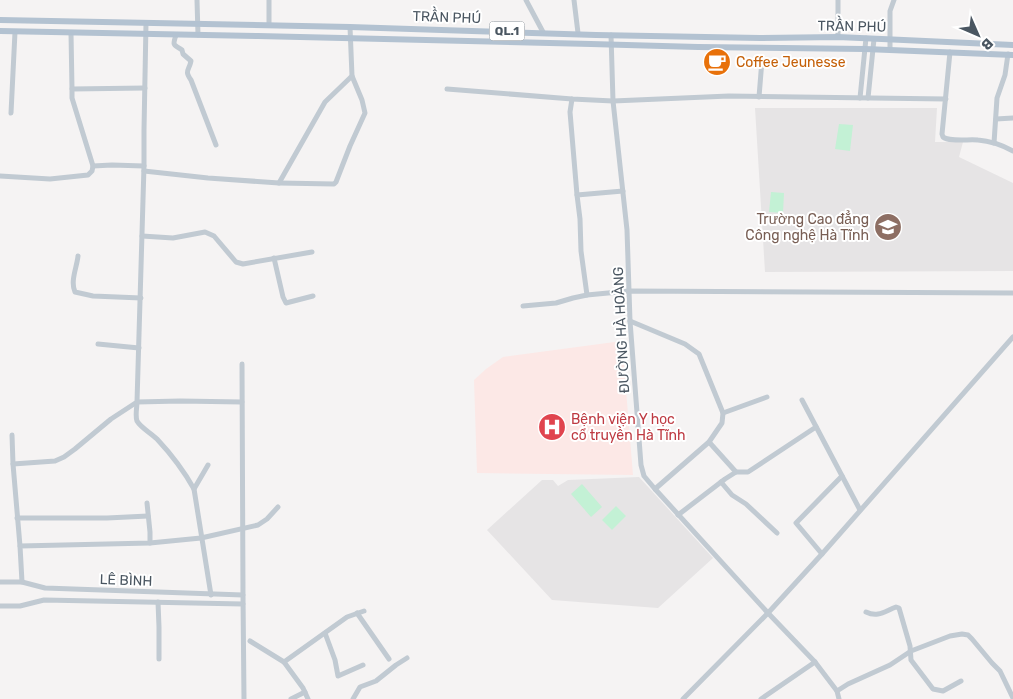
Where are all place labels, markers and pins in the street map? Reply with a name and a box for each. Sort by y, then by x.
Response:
cafe icon: Coffee Jeunesse [702,47,732,77]
place label: Coffee Jeunesse [736,54,846,71]
place label: Trường Cao đẳng Công nghệ Hà Tĩnh [745,210,869,244]
school or university icon: Trường Cao đẳng Công nghệ Hà Tĩnh [873,212,903,242]
place label: Bệnh viện Y học cổ truyền Hà Tĩnh [571,411,686,444]
hospital icon: Bệnh viện Y học cổ truyền Hà Tĩnh [537,412,567,442]

